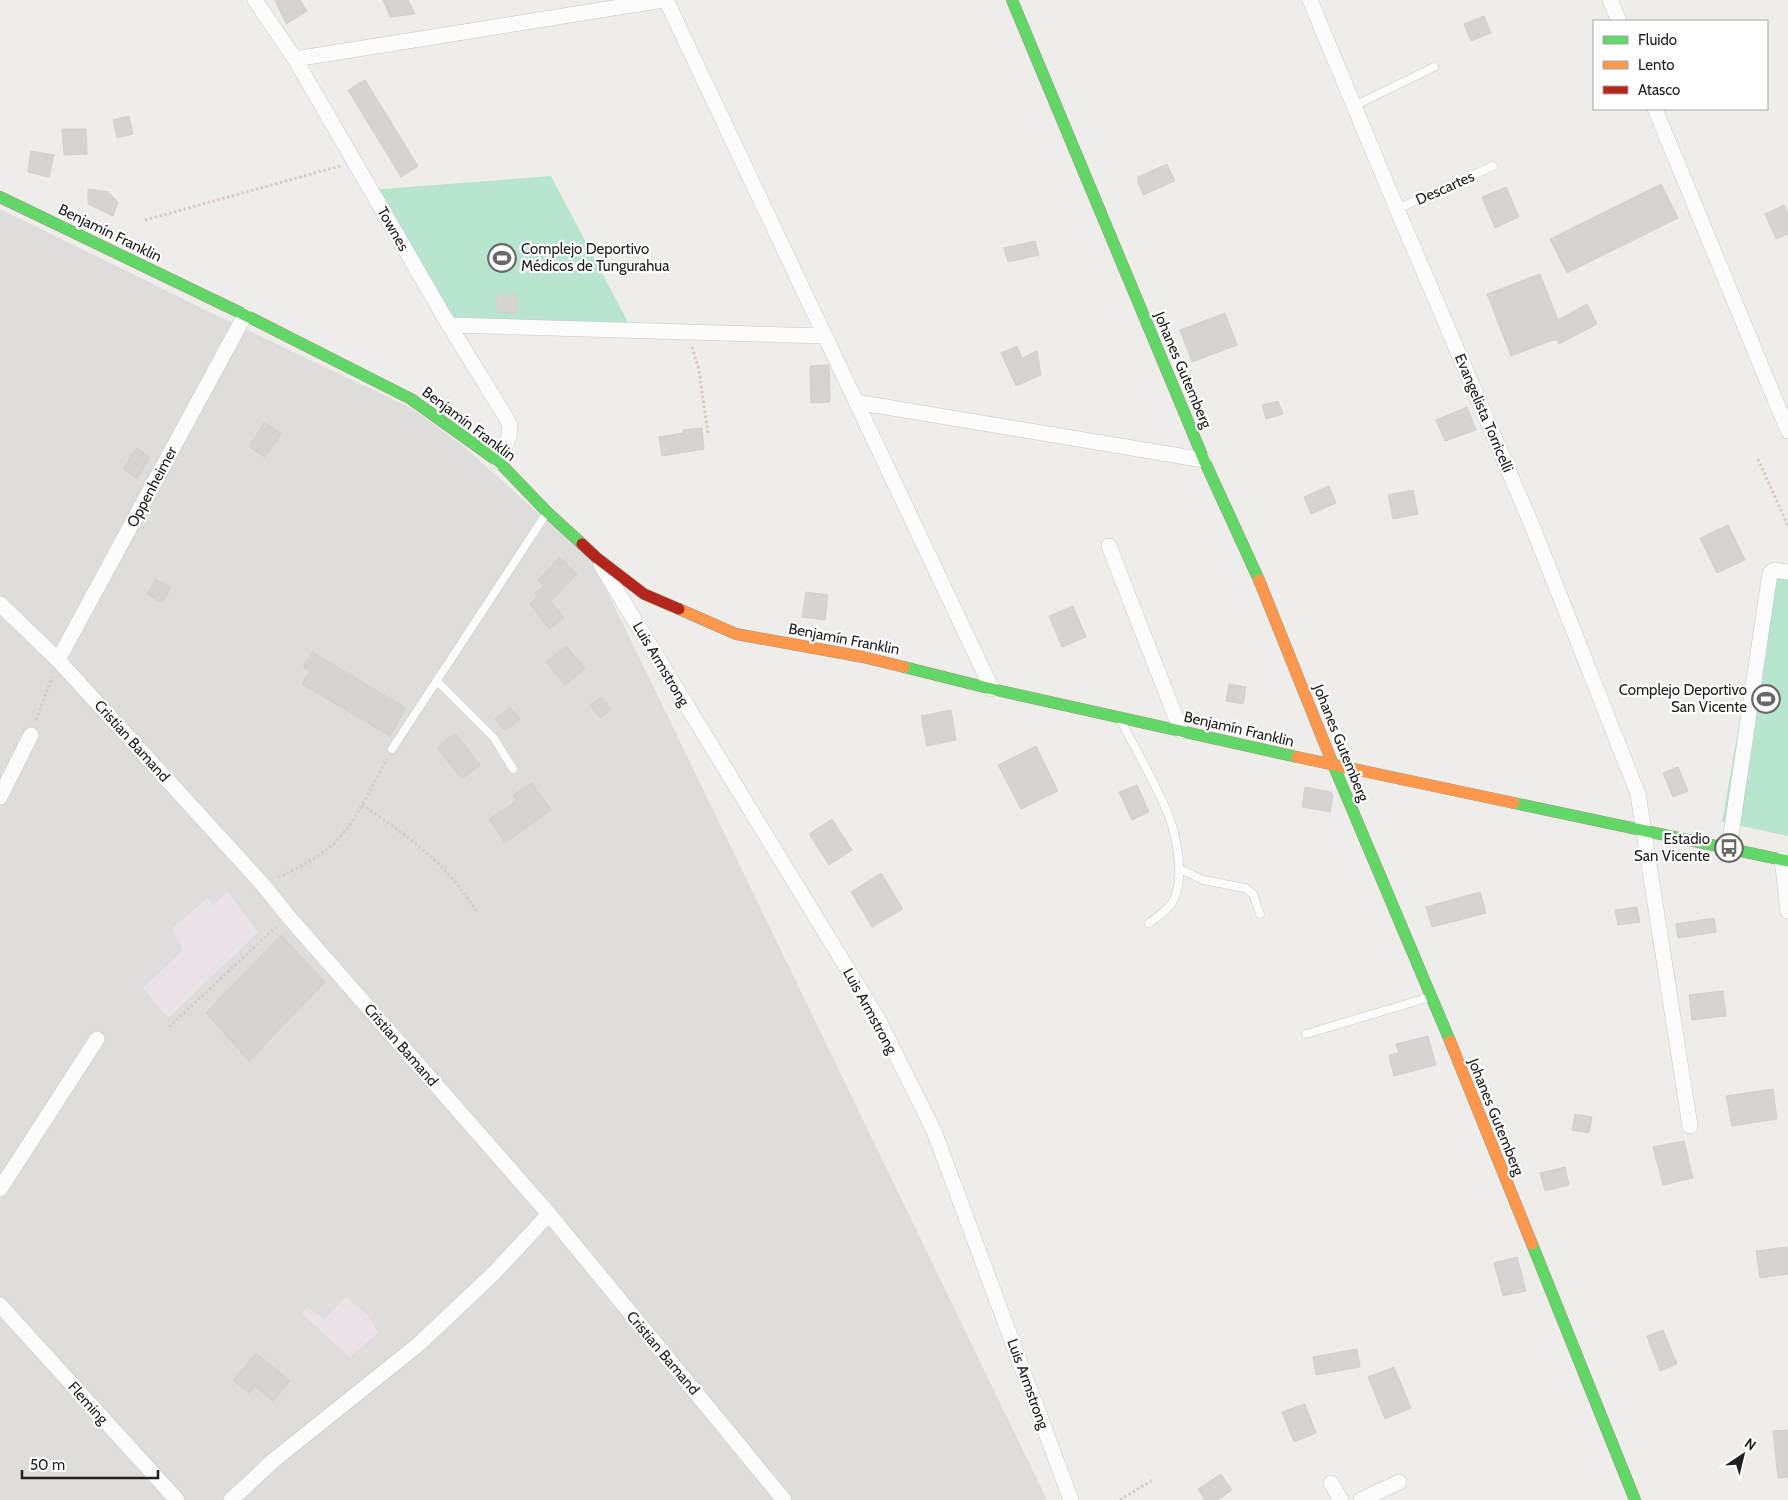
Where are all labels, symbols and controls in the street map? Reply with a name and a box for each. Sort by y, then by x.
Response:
legend [1593,20,1768,110]
text: Fluido [1638,31,1677,49]
text: Lento [1638,56,1675,74]
text: Atasco [1638,81,1680,99]
street label: Descartes [1413,167,1477,209]
street label: Benjamín Franklin [55,200,165,266]
street label: Townes [373,204,413,254]
place label: Complejo Deportivo Médicos de Tungurahua [521,240,670,275]
sports icon: Complejo Deportivo Médicos de Tungurahua [487,243,517,273]
street label: Johanes Gutemberg [1150,308,1216,431]
street label: Evangelista Torricelli [1451,351,1517,475]
street label: Benjamín Franklin [419,383,519,465]
street label: Oppenheimer [123,443,181,530]
street label: Luis Armstrong [629,619,693,710]
street label: Benjamín Franklin [787,619,901,659]
street label: Johanes Gutemberg [1309,681,1373,805]
place label: Complejo Deportivo San Vicente [1619,681,1747,716]
sports icon: Complejo Deportivo San Vicente [1751,684,1781,714]
street label: Cristian Bamand [91,696,173,786]
street label: Benjamín Franklin [1182,708,1296,750]
place label: Estadio San Vicente [1634,830,1710,865]
bus stop icon: Estadio San Vicente [1714,833,1744,863]
street label: Luis Armstrong [839,965,901,1057]
street label: Cristian Bamand [360,1000,442,1090]
street label: Johanes Gutemberg [1464,1055,1528,1179]
street label: Cristian Bamand [623,1308,703,1398]
street label: Luis Armstrong [1003,1336,1053,1432]
street label: Fleming [64,1378,112,1428]
north arrow [1718,1430,1768,1480]
text: N [1741,1434,1760,1455]
scale bar [22,1448,159,1480]
text: 50 m [30,1456,65,1474]

